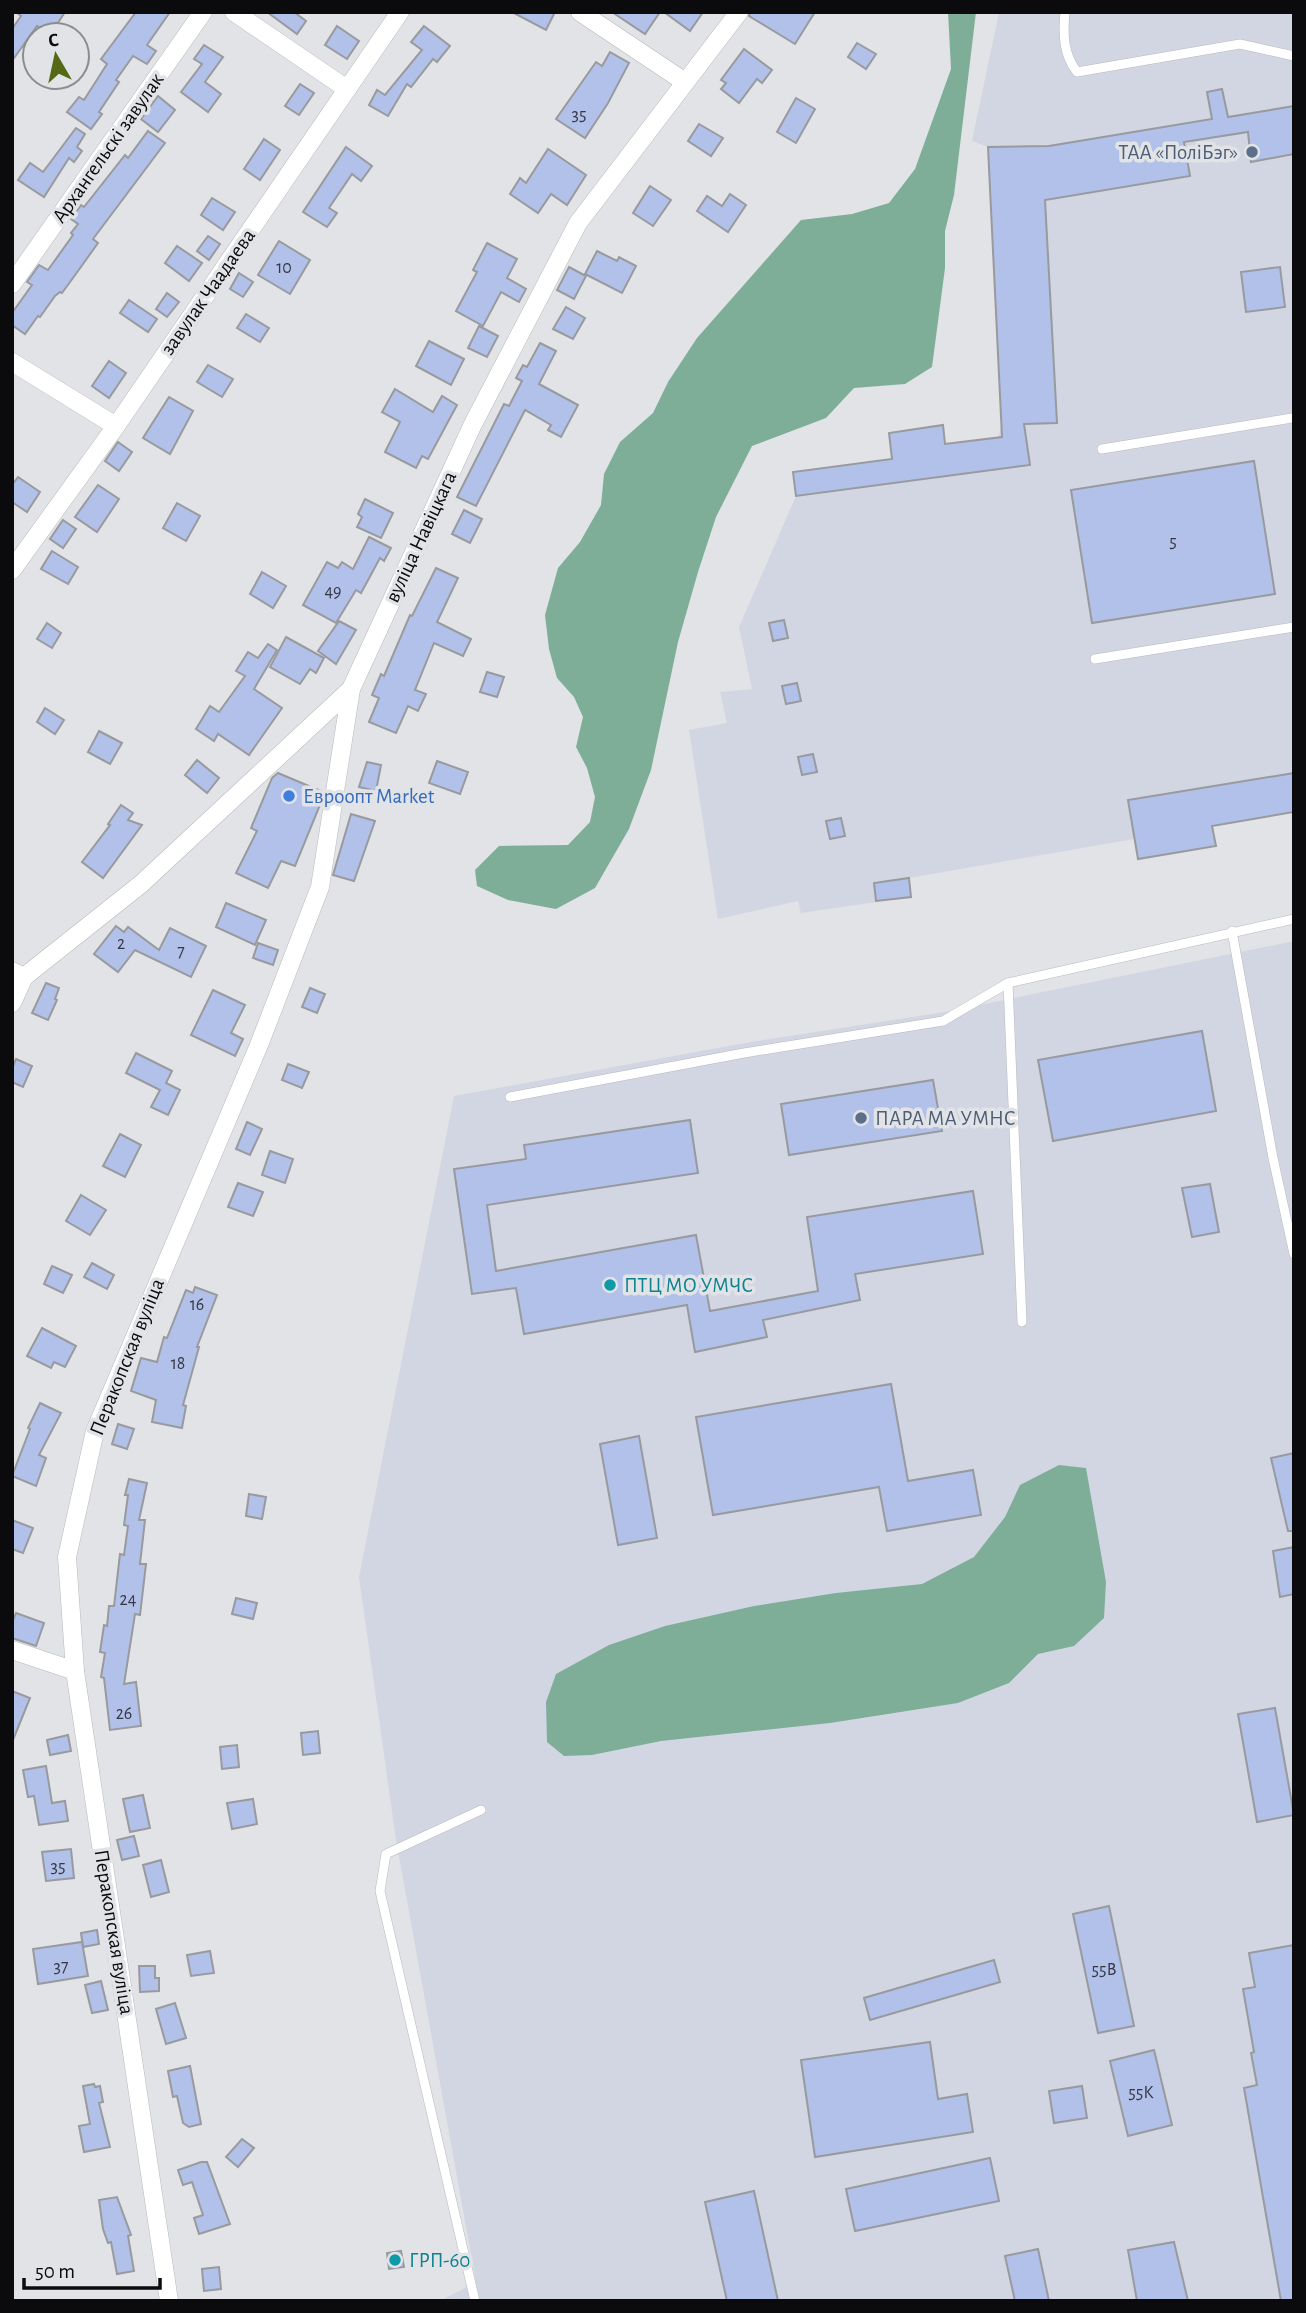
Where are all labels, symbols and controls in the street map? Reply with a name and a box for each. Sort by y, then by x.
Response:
north arrow [21,21,91,91]
text: С [47,30,60,51]
street label: Архангельскі завулак [48,69,168,227]
house number: 35 [572,106,586,124]
place label: ТАА «ПоліБэг» [1118,142,1238,163]
marker: ТАА «ПоліБэг» [1244,144,1260,160]
street label: завулак Чаадаева [157,225,259,359]
house number: 10 [276,259,292,277]
street label: вуліца Навіцкага [381,468,461,606]
house number: 5 [1169,533,1177,551]
house number: 49 [324,583,342,601]
place label: Евроопт Market [303,786,435,807]
marker: Евроопт Market [281,788,297,804]
house number: 2 [117,935,125,953]
house number: 7 [177,943,185,961]
place label: ПАРА МА УМНС [875,1108,1015,1129]
marker: ПАРА МА УМНС [853,1110,869,1126]
street label: Перакопская вуліца [86,1275,168,1438]
place label: ПТЦ МО УМЧС [624,1275,753,1296]
marker: ПТЦ МО УМЧС [602,1277,618,1293]
house number: 16 [190,1296,204,1314]
house number: 18 [171,1355,185,1373]
house number: 24 [120,1591,137,1609]
house number: 26 [116,1705,132,1723]
street label: Перакопская вуліца [91,1848,138,2017]
house number: 35 [51,1858,65,1876]
house number: 37 [54,1958,68,1976]
house number: 55В [1091,1961,1117,1979]
house number: 55К [1128,2084,1154,2102]
scale bar [24,2246,161,2290]
place label: ГРП-60 [409,2250,470,2271]
marker: ГРП-60 [387,2252,403,2268]
text: 50 m [35,2261,75,2282]

